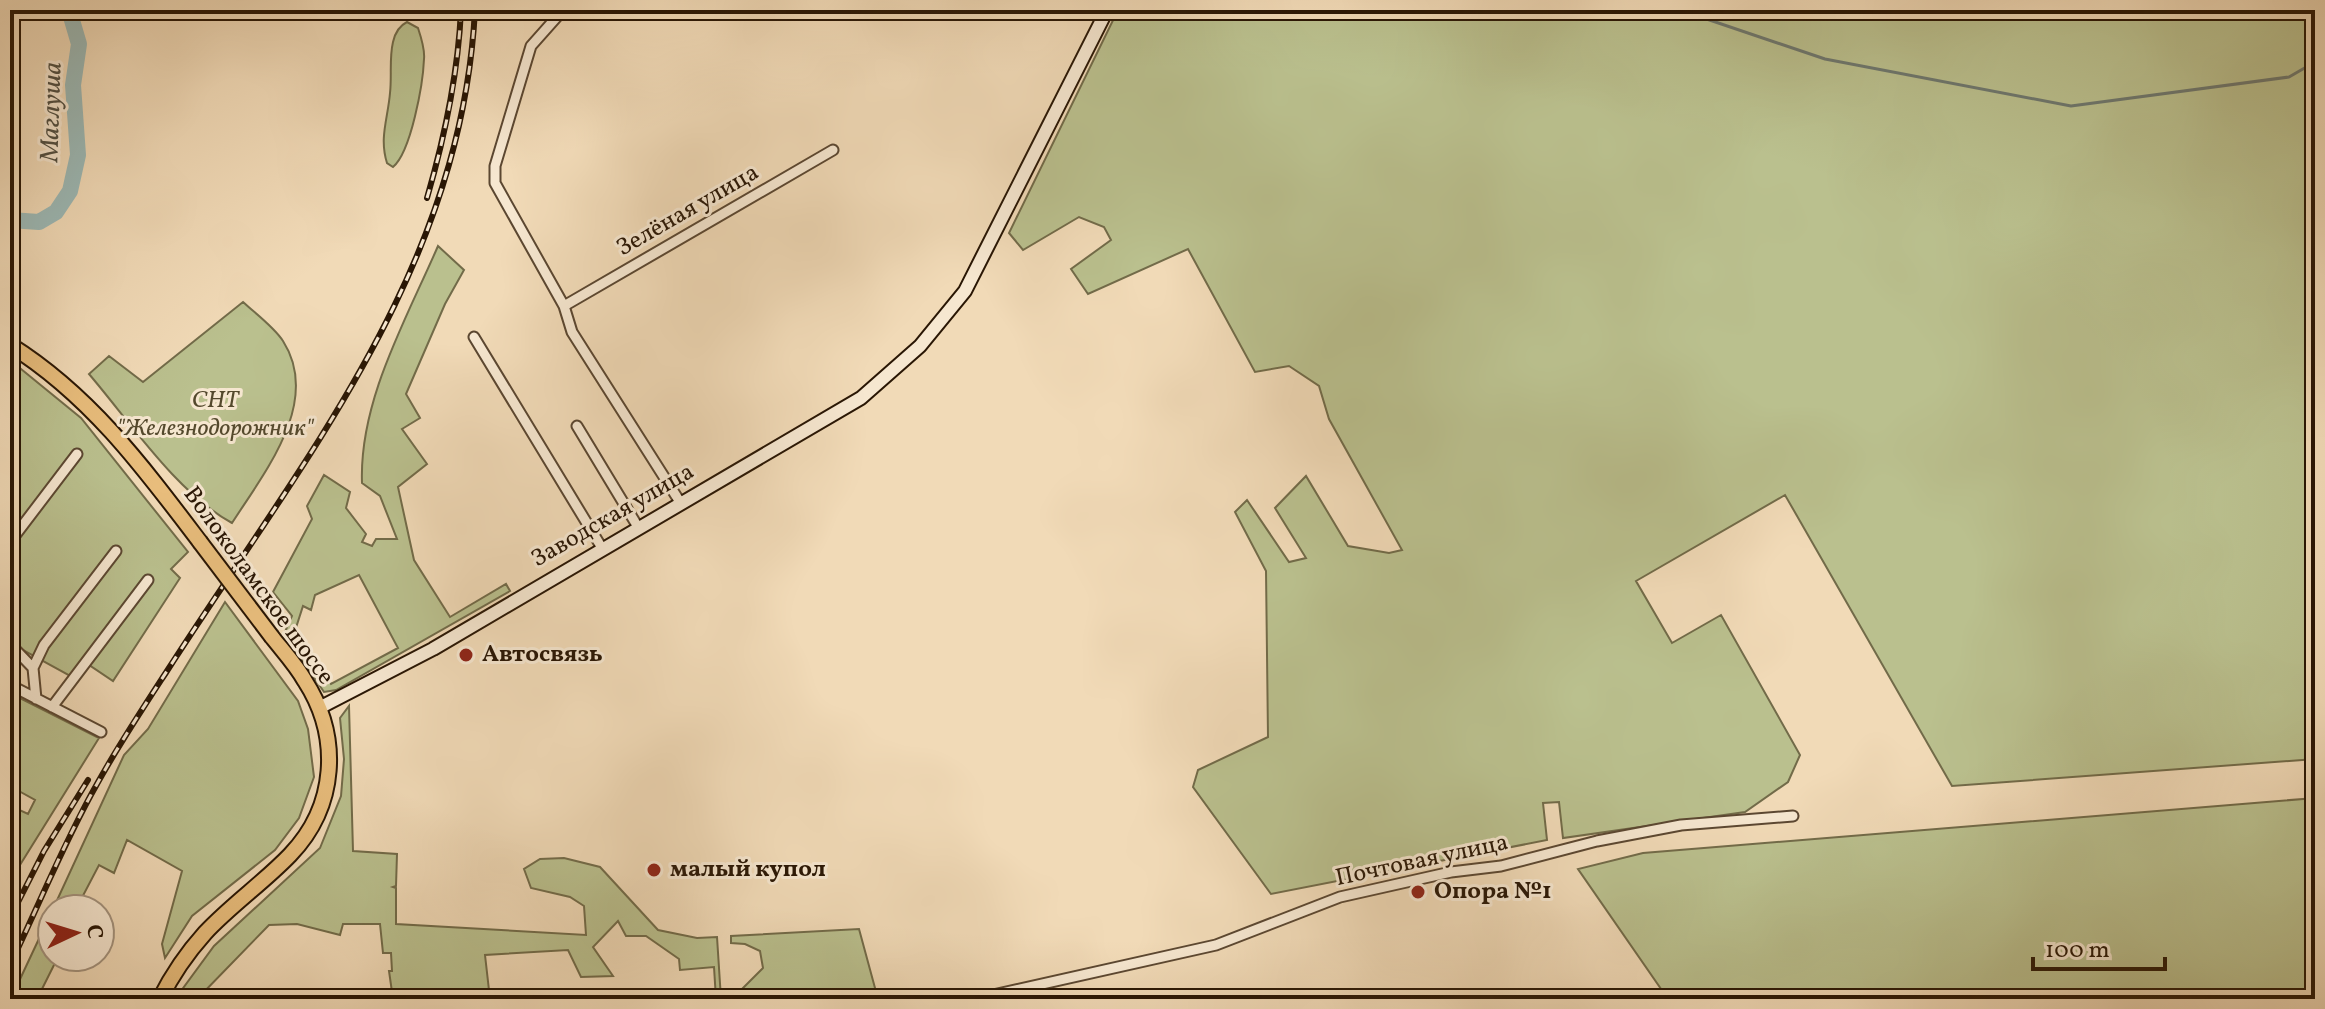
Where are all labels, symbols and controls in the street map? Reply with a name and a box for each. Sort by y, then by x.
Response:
water label: Маглуша [32,61,72,164]
street label: Зелёная улица [610,156,766,266]
park label: СНТ "Железнодорожник" [117,384,314,446]
street label: Заводская улица [525,456,701,576]
street label: Волоколамское шоссе [174,480,342,692]
place label: Автосвязь [482,638,603,672]
marker: Автосвязь [457,646,475,664]
street label: Почтовая улица [1333,826,1511,896]
place label: малый купол [670,853,826,887]
marker: малый купол [645,861,663,879]
place label: Опора №1 [1434,875,1552,909]
marker: Опора №1 [1409,883,1427,901]
north arrow [36,893,116,973]
scale bar [2033,921,2165,971]
text: С [78,924,109,940]
text: 100 m [2045,934,2110,968]

